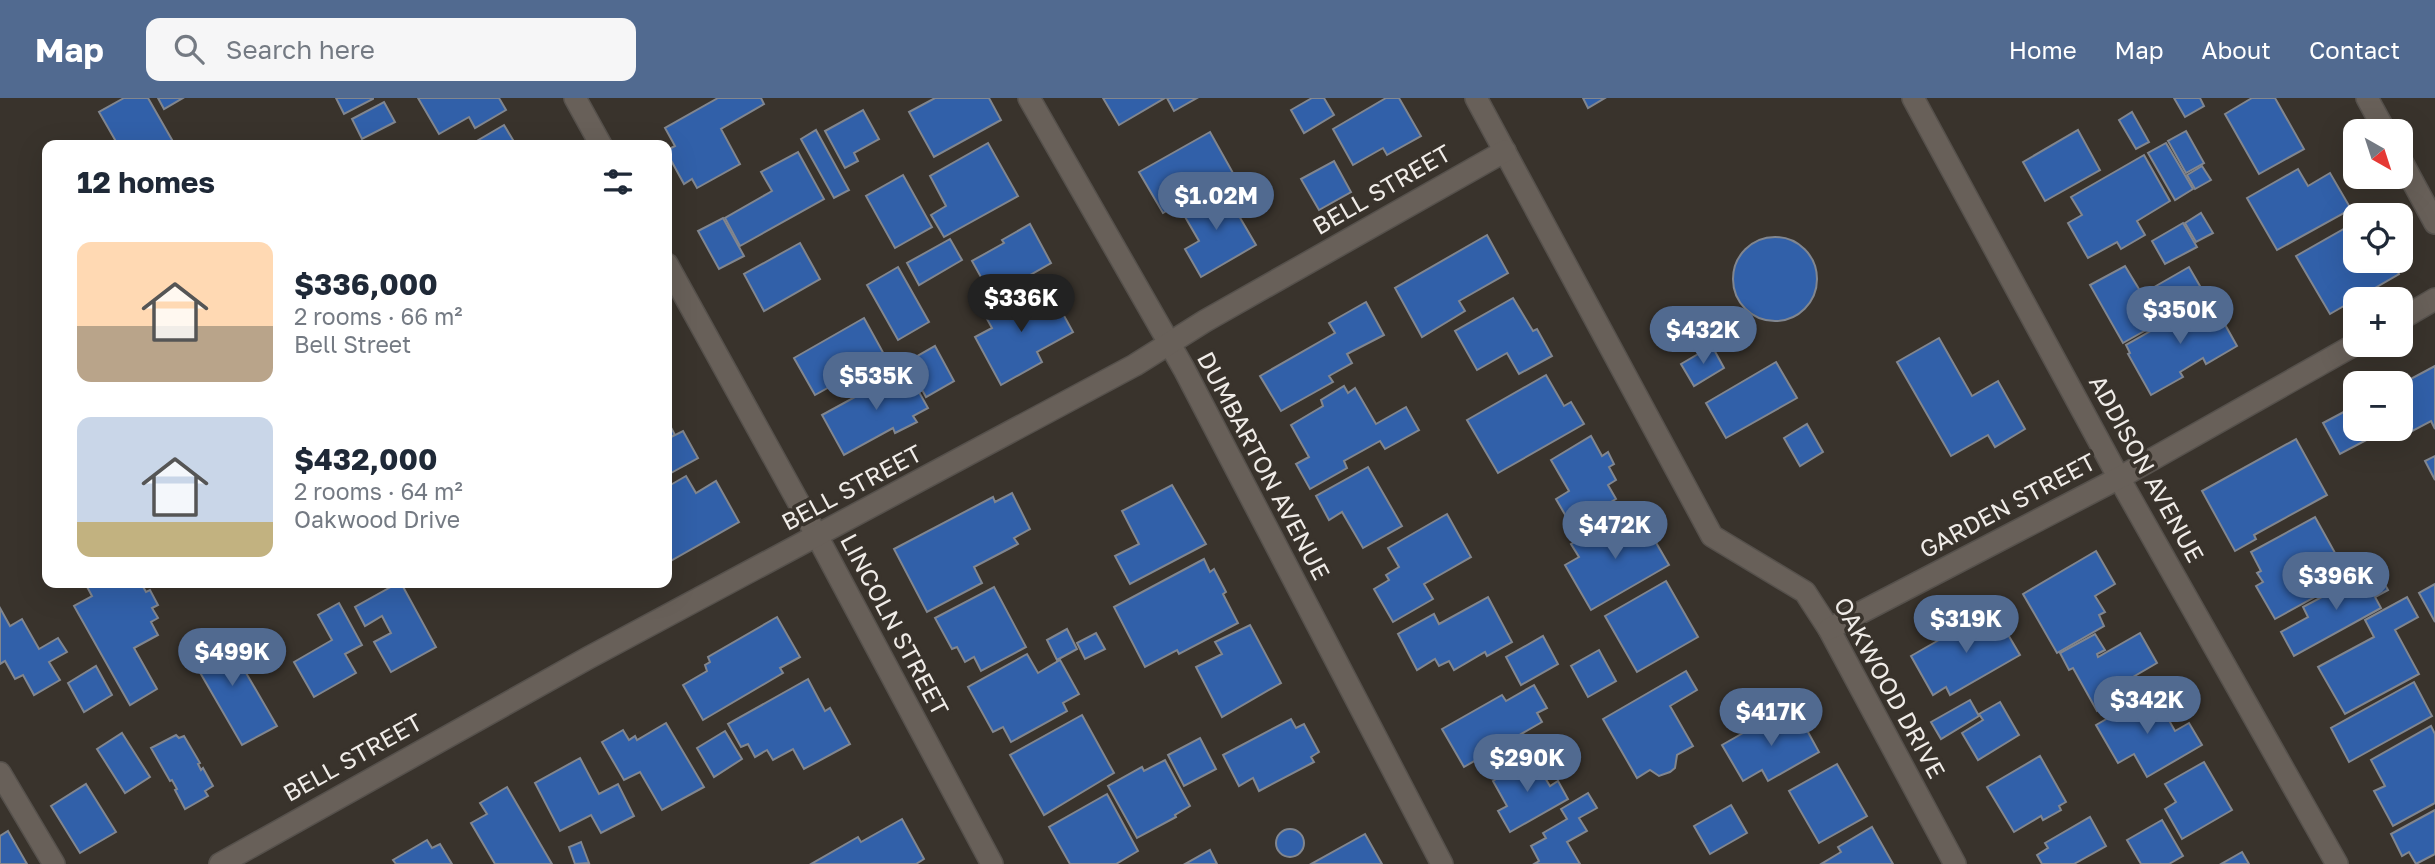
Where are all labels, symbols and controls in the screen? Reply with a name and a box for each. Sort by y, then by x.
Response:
search box [146,18,636,81]
text: Map [35,30,104,69]
icon: search [170,30,208,68]
text: Search here [226,34,375,65]
text: Home [2009,35,2077,64]
text: Map [2115,35,2164,64]
text: About [2202,35,2271,64]
text: Contact [2309,35,2400,64]
north arrow [2343,119,2413,189]
map controls [2343,119,2413,441]
street label: BELL STREET [1307,137,1456,240]
icon: filters [599,163,637,201]
text: 12 homes [77,164,215,200]
pin: $1.02M [1159,172,1273,232]
text: $1.02M [1174,181,1258,209]
button: locate [2343,203,2413,273]
text: $336,000 [294,266,438,302]
icon: home [133,270,217,354]
pin: $336K [972,274,1070,334]
text: $336K [984,283,1058,311]
pin: $350K [2131,286,2229,346]
button: + [2343,287,2413,357]
text: $350K [2142,295,2218,323]
text: 2 rooms · 66 m² [294,302,463,330]
pin: $432K [1654,306,1752,366]
text: $432K [1666,315,1740,343]
text: Bell Street [294,330,411,358]
street label: DUMBARTON AVENUE [1192,346,1337,584]
pin: $535K [827,352,925,412]
text: $535K [839,361,913,389]
street label: ADDISON AVENUE [2084,370,2211,567]
button: − [2343,371,2413,441]
street label: BELL STREET [776,437,927,536]
text: $432,000 [294,441,438,477]
icon: home [133,445,217,529]
street label: GARDEN STREET [1914,446,2100,563]
text: 2 rooms · 64 m² [294,477,463,505]
pin: $472K [1566,502,1664,561]
text: Oakwood Drive [294,505,460,533]
text: $472K [1578,510,1652,538]
street label: LINCOLN STREET [835,528,956,720]
pin: $396K [2287,552,2385,612]
text: $396K [2298,561,2374,589]
street label: OAKWOOD DRIVE [1829,592,1952,783]
pin: $319K [1917,596,2015,655]
text: $319K [1930,604,2002,632]
pin: $499K [183,628,281,688]
text: $499K [194,637,270,665]
pin: $342K [2098,676,2196,736]
text: $342K [2110,685,2184,713]
pin: $417K [1722,688,1820,748]
text: $417K [1736,697,1806,725]
street label: BELL STREET [278,706,427,807]
pin: $290K [1478,734,1576,794]
text: $290K [1489,743,1565,771]

